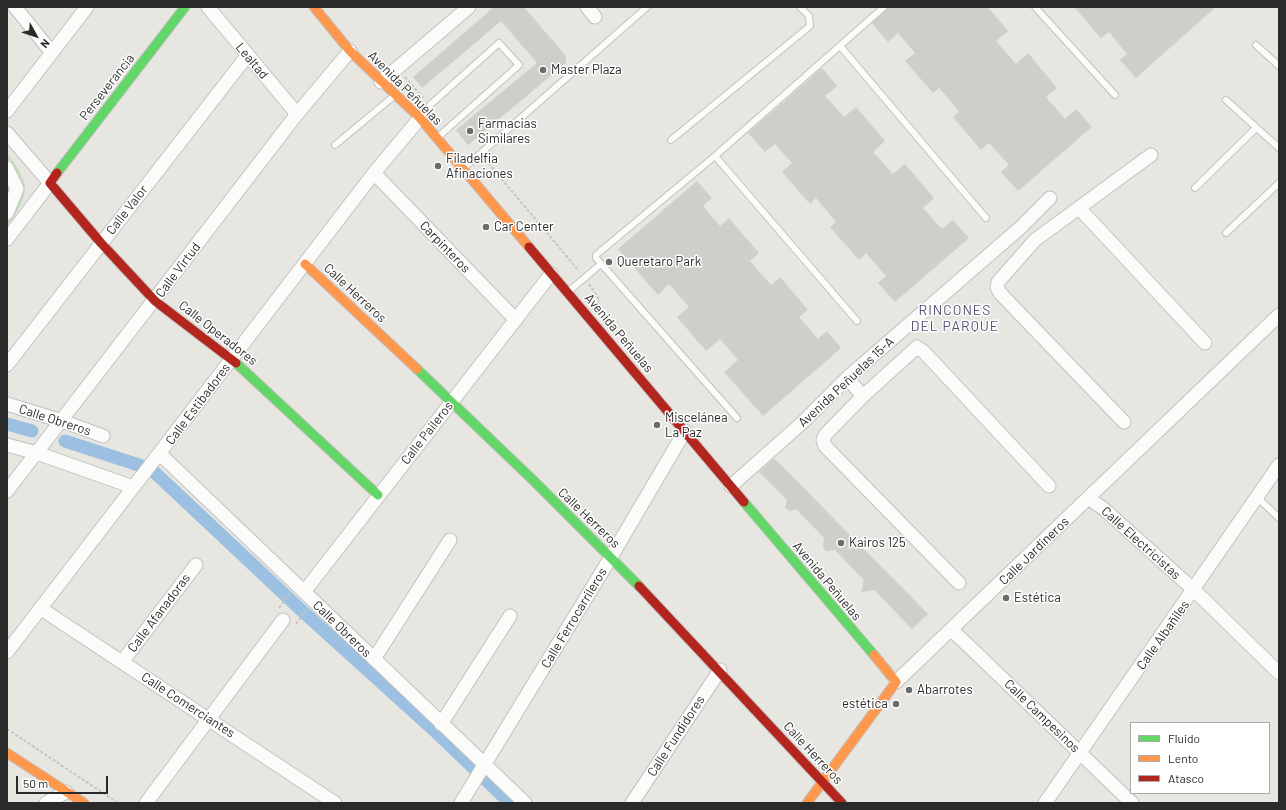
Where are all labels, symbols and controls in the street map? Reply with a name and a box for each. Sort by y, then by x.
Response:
north arrow [16,16,56,56]
text: N [38,37,53,51]
street label: Lealtad [232,40,272,82]
street label: Avenida Peñuelas [365,48,445,128]
street label: Perseverancia [76,51,138,123]
place label: Master Plaza [551,62,622,78]
marker: Master Plaza [538,65,548,75]
place label: Farmacias Similares [478,116,537,147]
marker: Farmacias Similares [465,126,475,136]
place label: Filadelfia Afinaciones [446,151,513,182]
marker: Filadelfia Afinaciones [433,161,443,171]
street label: Calle Valor [103,182,151,238]
street label: Carpinteros [416,218,474,276]
place label: Car Center [494,219,554,235]
marker: Car Center [481,222,491,232]
street label: Calle Virtud [152,239,204,301]
place label: Queretaro Park [617,254,701,270]
marker: Queretaro Park [604,257,614,267]
street label: Calle Herreros [321,260,389,326]
street label: Avenida Peñuelas [581,290,657,376]
street label: Calle Operadores [176,298,260,368]
district label: RINCONES DEL PARQUE [911,302,999,334]
street label: Avenida Peñuelas 15-A [795,334,897,430]
street label: Calle Estibadores [162,360,234,448]
street label: Calle Paileros [398,398,456,468]
street label: Calle Obreros [17,401,93,439]
place label: Miscelánea La Paz [665,410,728,441]
marker: Miscelánea La Paz [652,420,662,430]
street label: Calle Herreros [555,485,623,551]
street label: Calle Electricistas [1098,503,1184,583]
street label: Calle Jardineros [996,514,1072,588]
place label: Kairos 125 [849,535,906,551]
street label: Avenida Peñuelas [789,538,865,624]
marker: Kairos 125 [836,538,846,548]
street label: Calle Ferrocarrileros [538,565,610,671]
street label: Calle Afanadoras [124,571,194,655]
place label: Estética [1014,590,1061,606]
marker: Estética [1001,593,1011,603]
street label: Calle Obreros [310,597,374,661]
street label: Calle Albañiles [1133,597,1193,673]
street label: Calle Comerciantes [138,669,238,741]
street label: Calle Campesinos [1001,676,1083,756]
place label: Abarrotes [917,682,973,698]
marker: Abarrotes [904,685,914,695]
street label: Calle Fundidores [644,693,708,779]
place label: estética [842,696,888,712]
marker: estética [891,699,901,709]
street label: Calle Herreros [780,719,846,787]
legend [1130,722,1270,794]
text: Fluido [1168,731,1200,745]
text: Lento [1168,751,1198,765]
scale bar [18,768,110,794]
text: Atasco [1168,771,1204,785]
text: 50 m [23,776,48,790]

